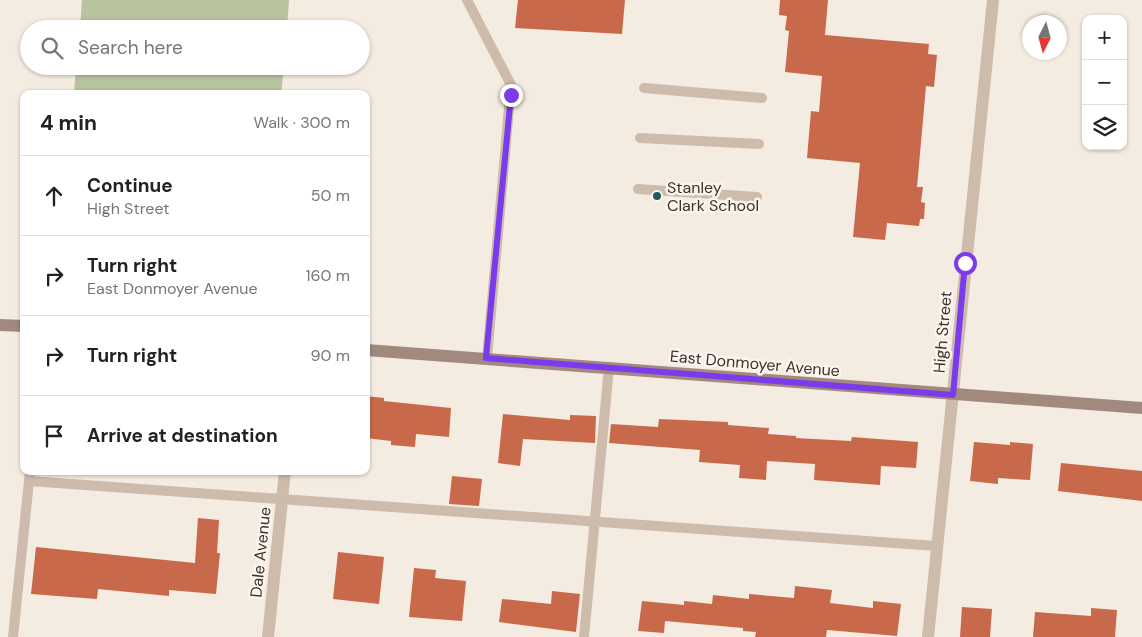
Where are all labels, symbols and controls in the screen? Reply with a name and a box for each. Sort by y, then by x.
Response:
north arrow [1022,15,1067,60]
map controls [1082,15,1127,150]
button: + [1082,15,1127,60]
search box [20,20,370,75]
icon: search [38,34,66,62]
text: Search here [78,35,183,60]
button: − [1082,60,1127,105]
route end [500,84,523,107]
button: layers [1082,105,1127,150]
text: 4 min [40,109,97,137]
text: Walk · 300 m [253,112,350,133]
text: Continue [87,173,173,198]
place label: Stanley Clark School [667,177,759,216]
icon: ahead [40,182,68,210]
text: 50 m [311,185,350,206]
marker: Stanley Clark School [651,190,663,202]
text: High Street [87,198,169,219]
route start [954,252,977,275]
text: Turn right [87,253,177,278]
icon: right [40,262,68,290]
text: 160 m [306,265,350,286]
text: East Donmoyer Avenue [87,278,258,299]
street label: High Street [928,290,957,374]
icon: right [40,342,68,370]
text: Turn right [87,343,177,368]
text: 90 m [310,345,350,366]
street label: East Donmoyer Avenue [669,346,841,381]
icon: arrive [40,422,68,450]
text: Arrive at destination [87,423,278,448]
street label: Dale Avenue [245,506,276,598]

